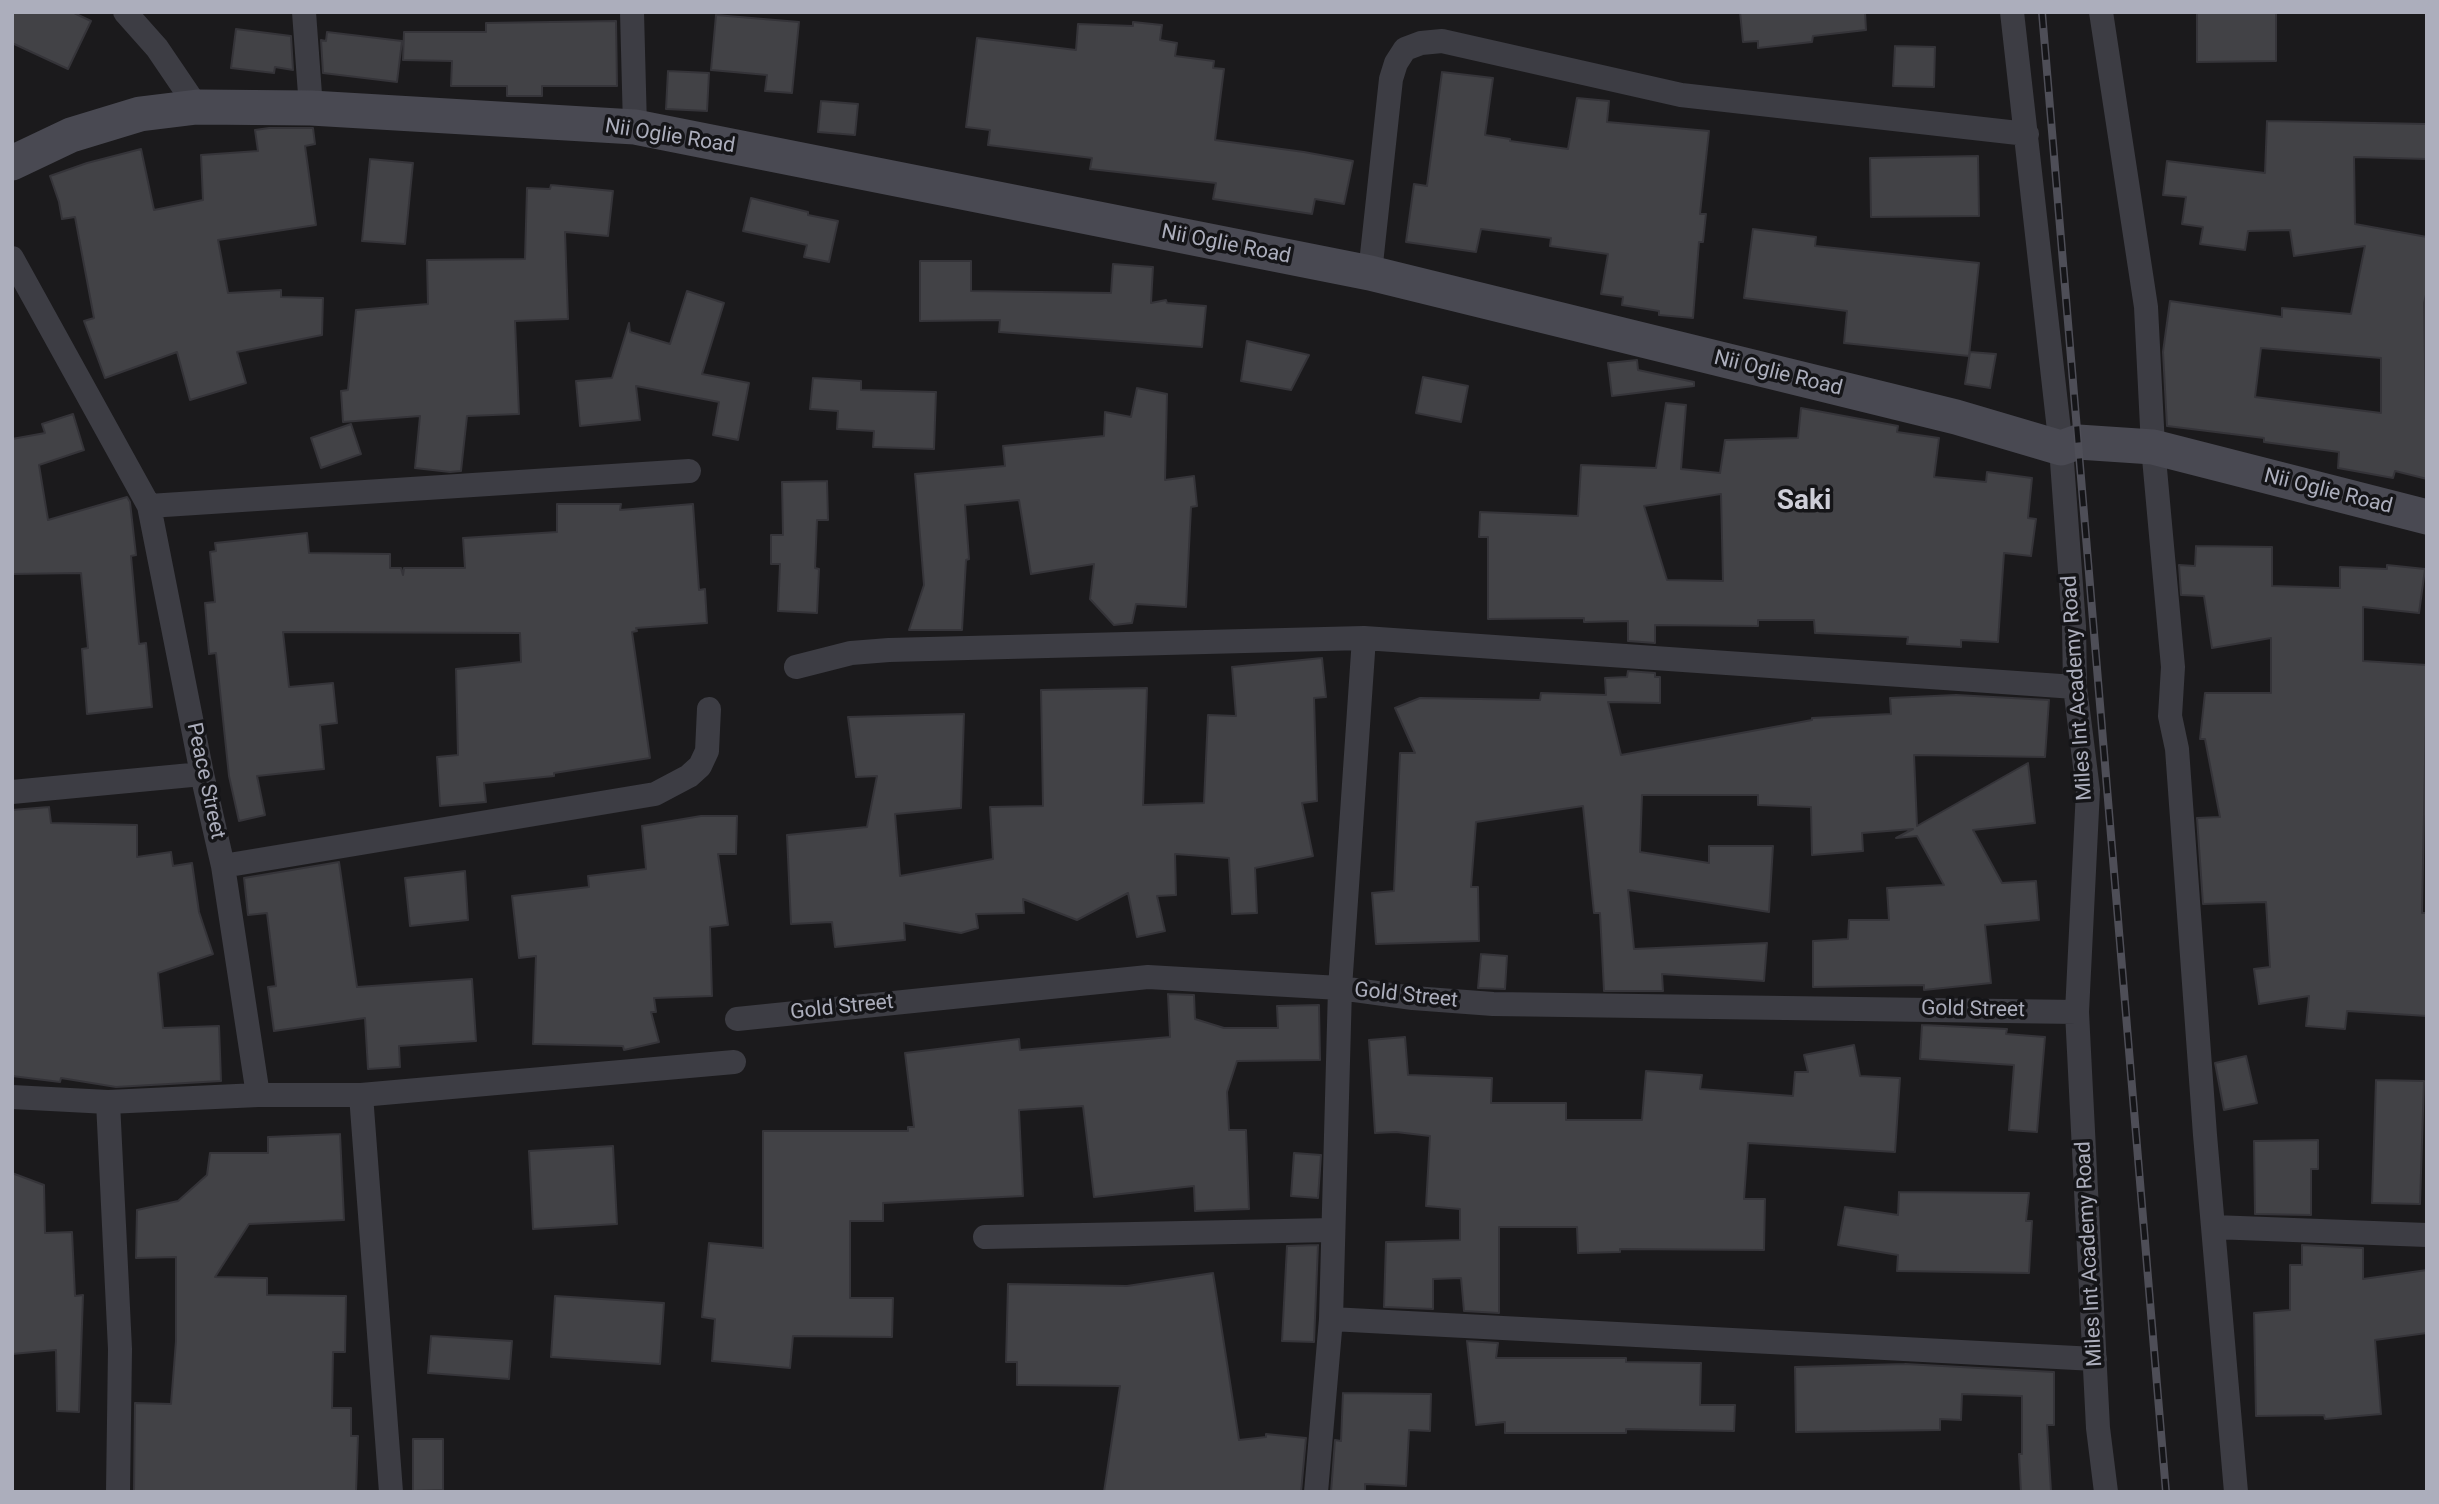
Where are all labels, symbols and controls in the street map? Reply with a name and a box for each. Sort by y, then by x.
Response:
street label: Nii Oglie Road [603,114,737,160]
street label: Nii Oglie Road [1159,220,1293,270]
street label: Nii Oglie Road [1711,346,1845,402]
street label: Nii Oglie Road [2261,464,2395,520]
district label: Saki [1777,485,1831,519]
street label: Miles Int Academy Road [2058,574,2098,802]
street label: Peace Street [180,720,230,842]
street label: Gold Street [1353,978,1459,1014]
street label: Gold Street [789,990,895,1026]
street label: Gold Street [1921,996,2025,1024]
street label: Miles Int Academy Road [2072,1141,2108,1367]

